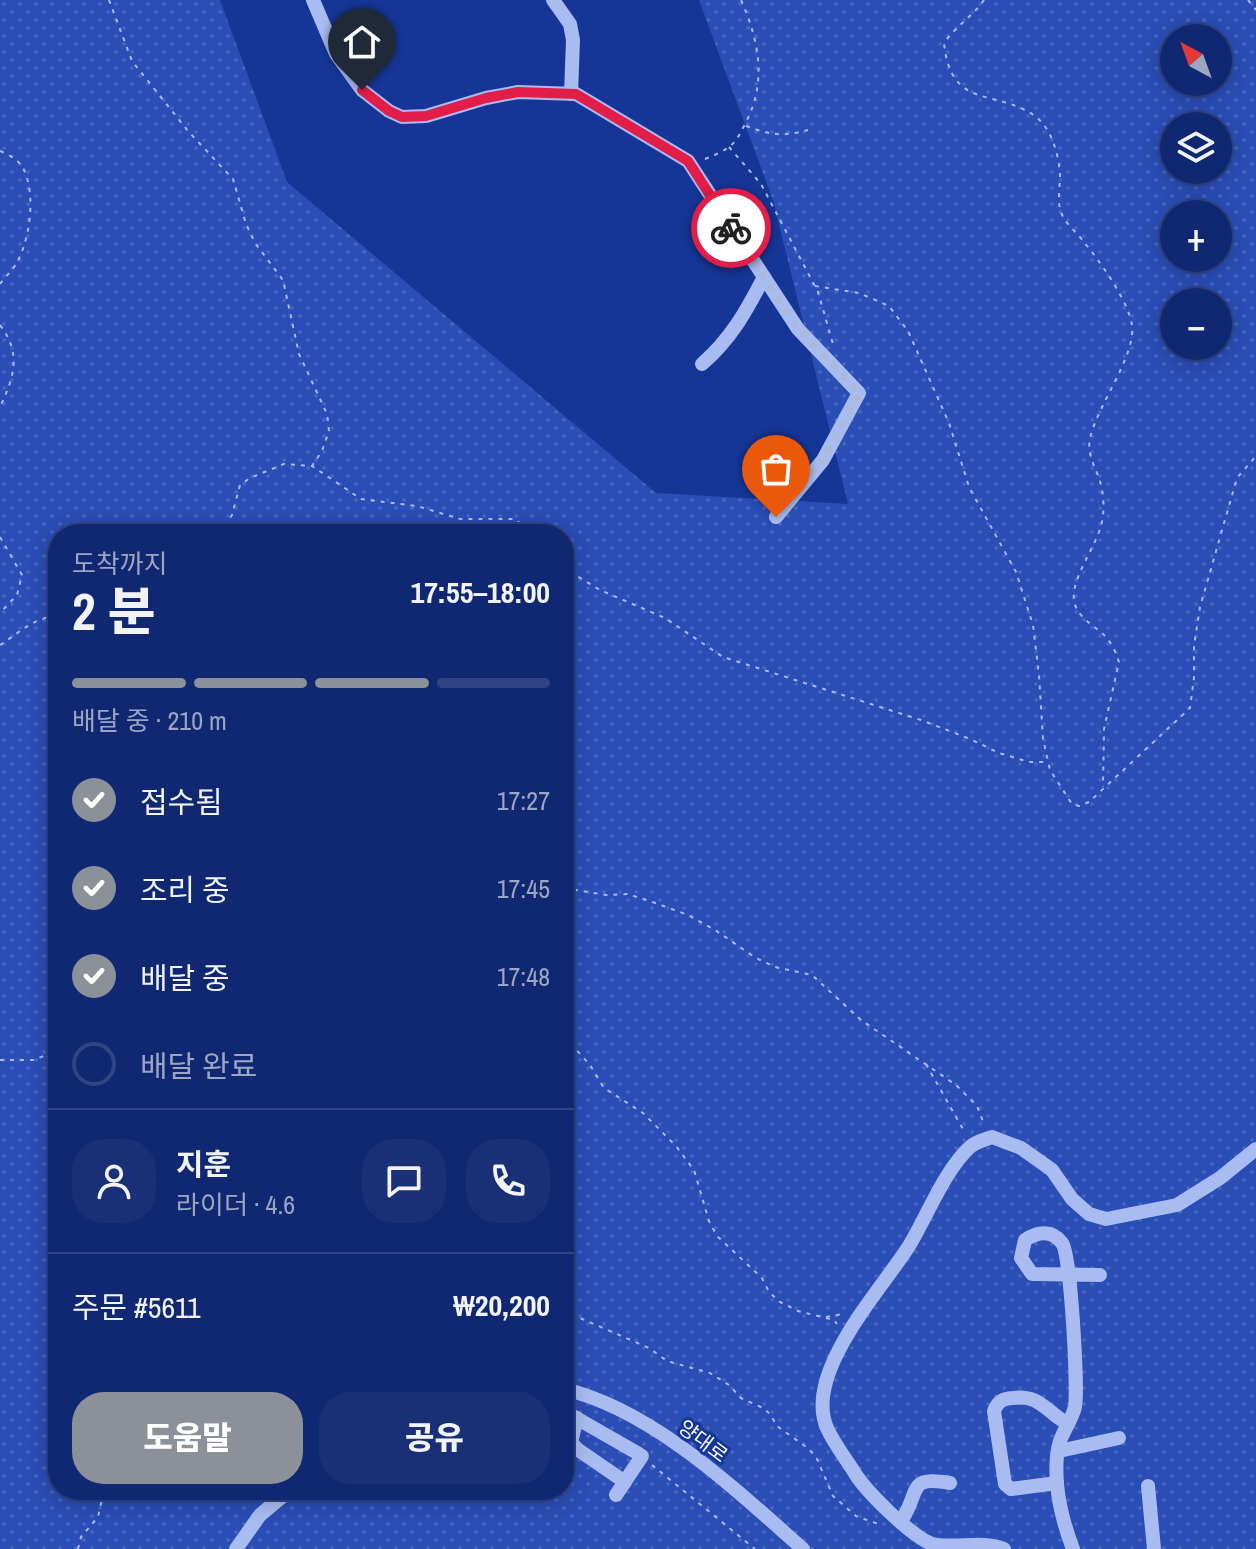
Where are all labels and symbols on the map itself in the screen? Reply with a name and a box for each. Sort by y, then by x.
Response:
pin [328,8,396,90]
north arrow [1160,24,1232,96]
courier [691,188,771,268]
pin [742,435,810,517]
street label: 양대로 [673,1413,733,1468]

